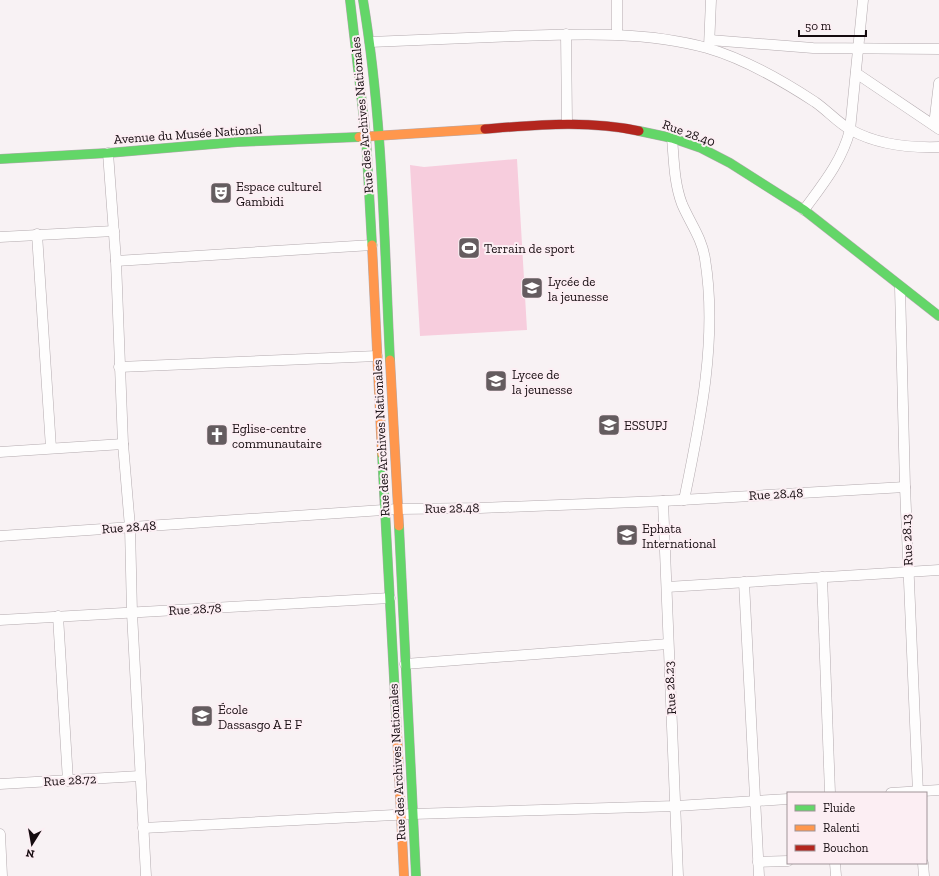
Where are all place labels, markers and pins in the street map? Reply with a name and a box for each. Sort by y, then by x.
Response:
place label: Espace culturel Gambidi [236,179,322,209]
theatre icon: Espace culturel Gambidi [208,180,234,206]
sports icon: Terrain de sport [456,235,482,261]
place label: Terrain de sport [484,241,575,256]
place label: Lycée de la jeunesse [548,274,608,305]
school or university icon: Lycée de la jeunesse [519,275,545,301]
place label: Lycee de la jeunesse [512,367,572,398]
school or university icon: Lycee de la jeunesse [483,368,509,394]
school or university icon: ESSUPJ [596,412,622,438]
place label: ESSUPJ [624,418,668,433]
place label: Eglise-centre communautaire [232,421,322,451]
church icon: Eglise-centre communautaire [204,422,230,448]
place label: Ephata International [642,521,717,551]
school or university icon: Ephata International [614,522,640,548]
place label: École Dassasgo A E F [218,702,302,732]
school or university icon: École Dassasgo A E F [189,703,215,729]

